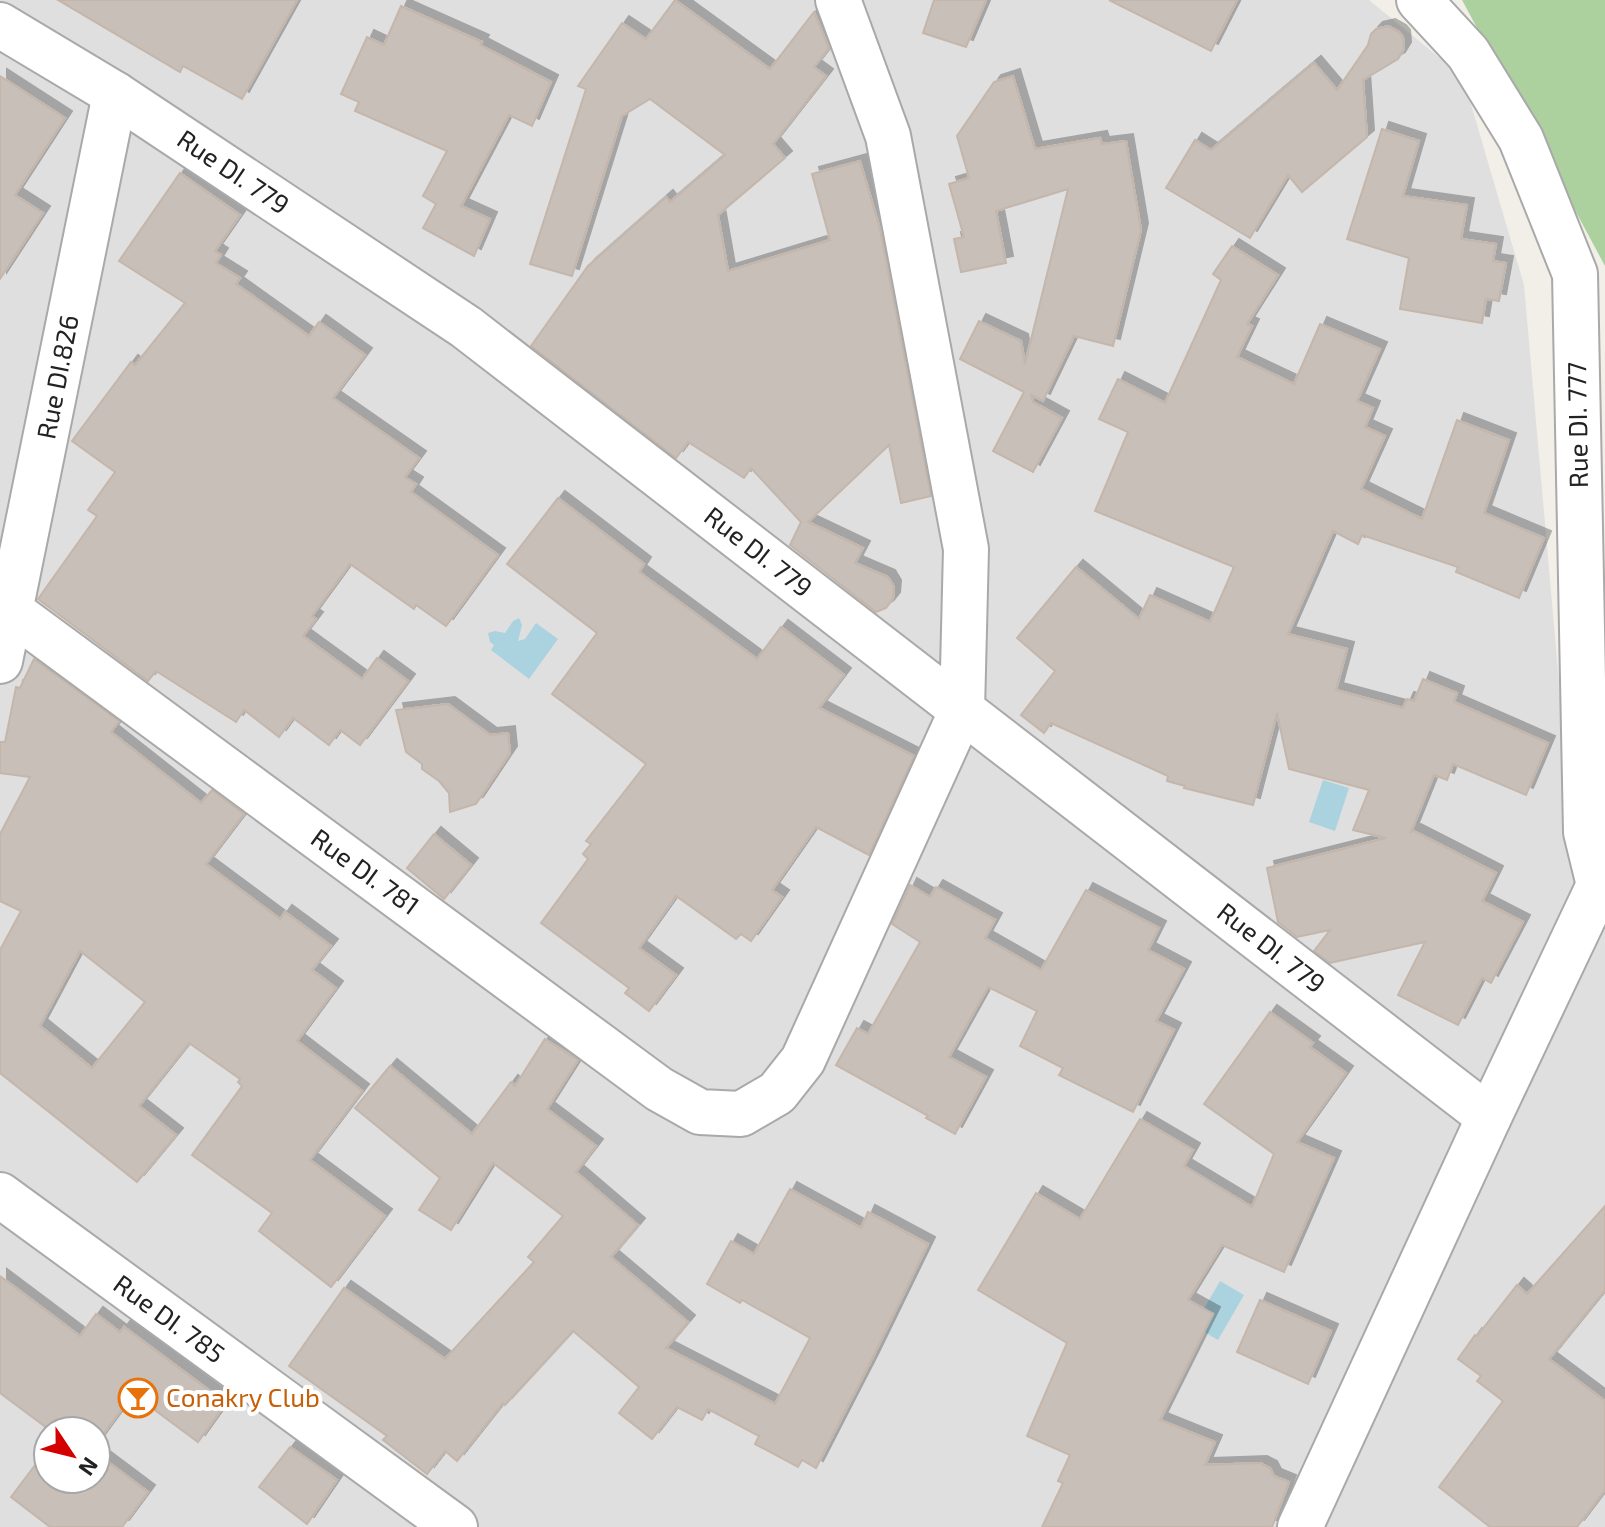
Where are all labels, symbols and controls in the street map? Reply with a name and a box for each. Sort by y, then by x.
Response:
street label: Rue DI. 779 [172,122,296,219]
street label: Rue DI.826 [29,312,84,441]
street label: Rue DI. 777 [1560,362,1593,488]
street label: Rue DI. 779 [699,499,819,602]
street label: Rue DI. 781 [306,821,426,920]
street label: Rue DI. 779 [1212,895,1332,998]
street label: Rue DI. 785 [108,1267,231,1368]
bar icon: Conakry Club [117,1377,159,1419]
place label: Conakry Club [166,1381,320,1412]
north arrow [32,1415,112,1495]
text: N [74,1453,104,1481]

